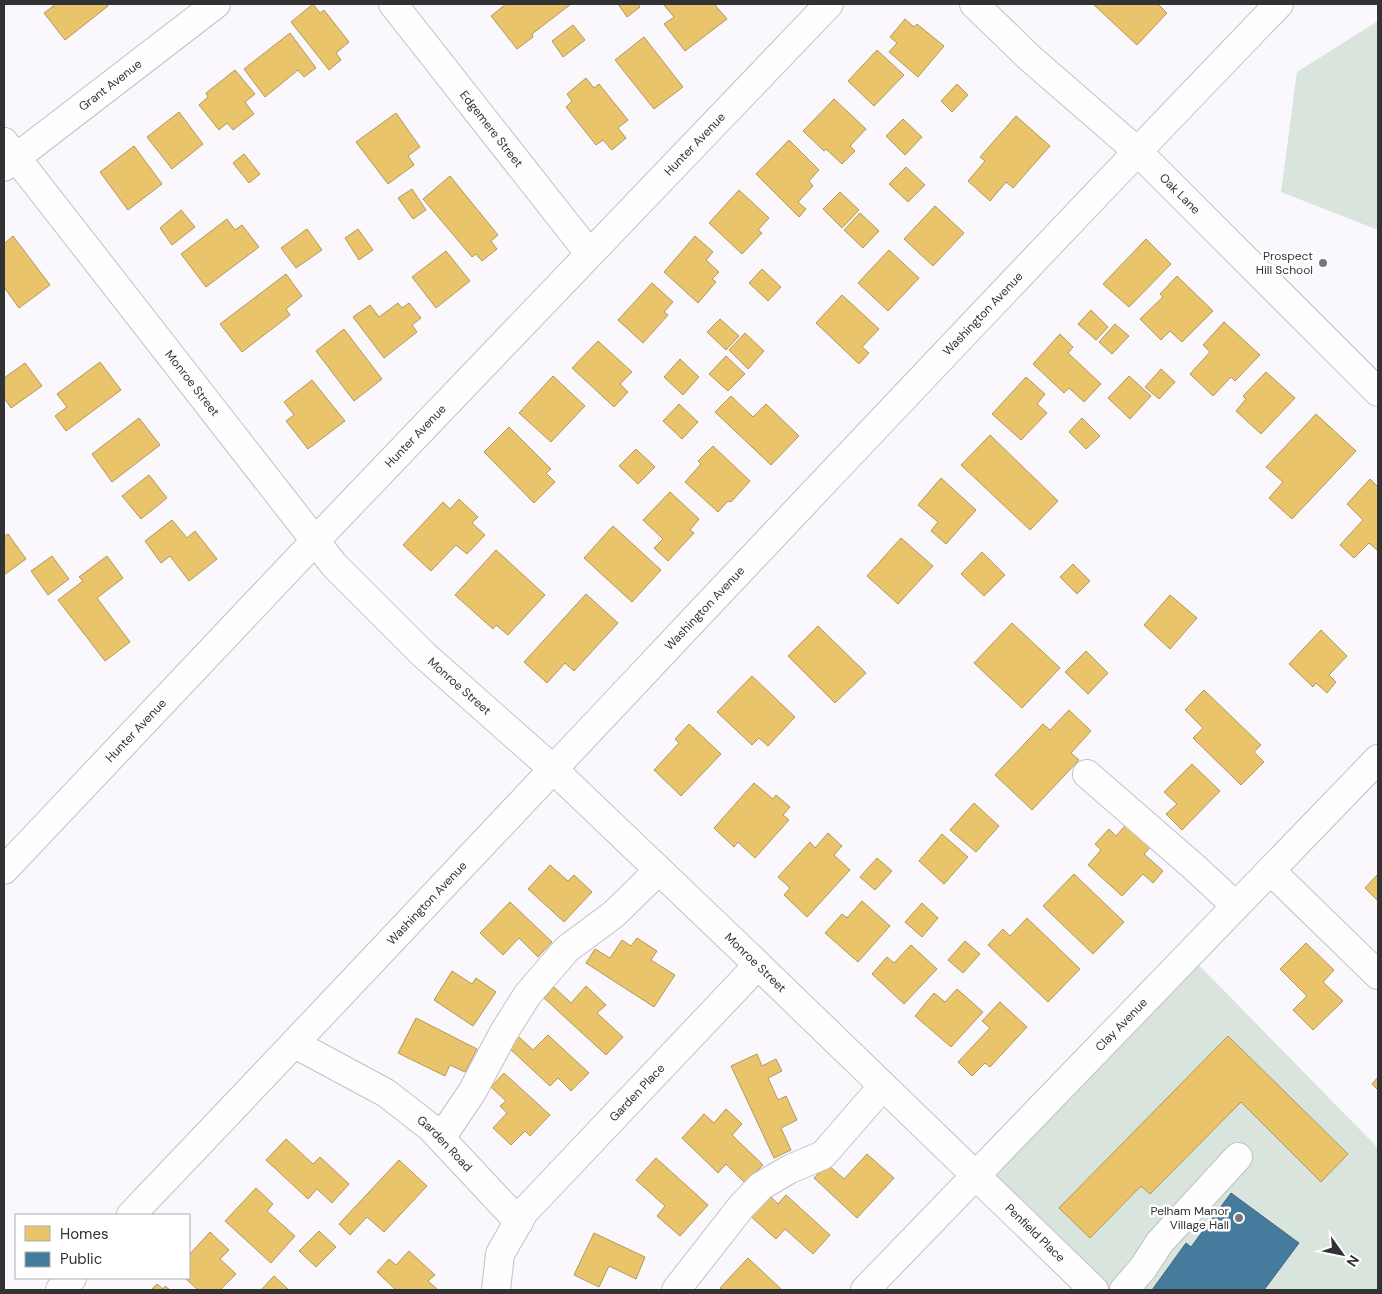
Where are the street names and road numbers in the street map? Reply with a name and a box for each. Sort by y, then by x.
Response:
street label: Grant Avenue [75,56,145,115]
street label: Edgemere Street [456,87,527,171]
street label: Hunter Avenue [661,109,729,179]
street label: Oak Lane [1156,170,1204,218]
street label: Washington Avenue [939,268,1026,359]
street label: Monroe Street [161,347,223,420]
street label: Hunter Avenue [381,401,450,471]
street label: Washington Avenue [661,563,748,654]
street label: Monroe Street [424,654,495,719]
street label: Hunter Avenue [102,695,170,766]
street label: Washington Avenue [384,858,470,948]
street label: Monroe Street [721,929,790,996]
street label: Clay Avenue [1092,994,1151,1055]
street label: Garden Place [606,1060,669,1125]
street label: Garden Road [414,1112,476,1175]
street label: Penfield Place [1002,1200,1068,1266]

